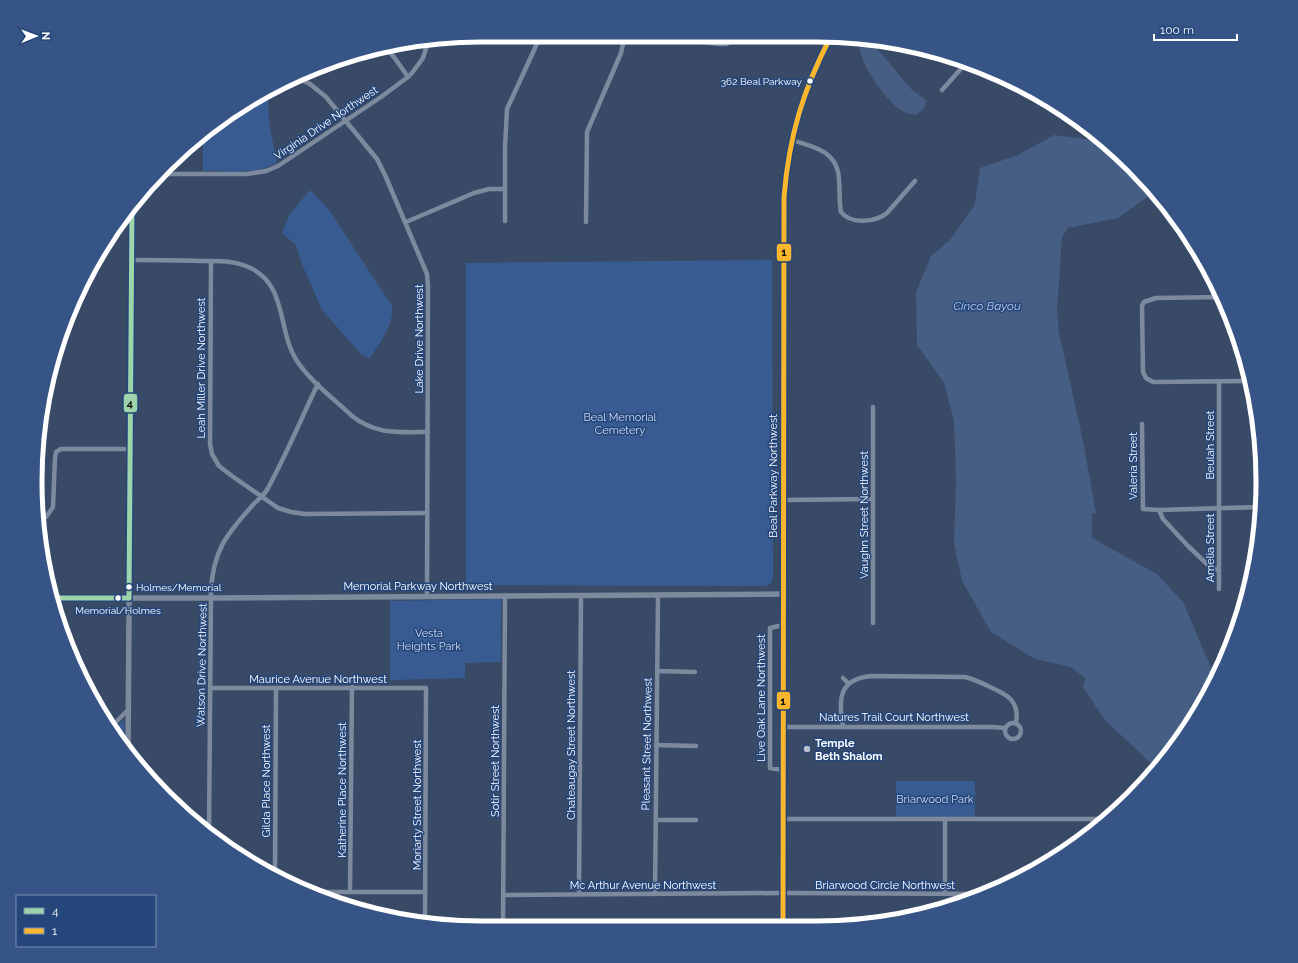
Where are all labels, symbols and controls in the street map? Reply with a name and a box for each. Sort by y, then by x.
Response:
north arrow [16,16,56,56]
scale bar [1154,16,1237,42]
text: 100 m [1160,23,1194,37]
text: N [39,32,52,40]
place label: 362 Beal Parkway [721,76,803,87]
marker: 362 Beal Parkway [805,76,815,86]
street label: Virginia Drive Northwest [272,83,381,163]
line badge: 1 [776,243,792,262]
text: 1 [781,246,787,259]
street label: Lake Drive Northwest [413,284,426,394]
street label: Leah Miller Drive Northwest [195,297,208,438]
water label: Cinco Bayou [953,299,1021,313]
line badge: 4 [123,393,138,413]
text: 4 [127,397,133,410]
street label: Beulah Street [1204,410,1217,480]
park label: Beal Memorial Cemetery [583,411,657,437]
street label: Beal Parkway Northwest [767,414,780,538]
street label: Valeria Street [1127,432,1140,500]
street label: Vaughn Street Northwest [858,451,871,579]
street label: Amelia Street [1204,513,1217,582]
street label: Memorial Parkway Northwest [344,580,493,593]
marker: Holmes/Memorial [124,582,134,592]
place label: Holmes/Memorial [136,582,222,593]
marker: Memorial/Holmes [113,593,123,603]
street label: Watson Drive Northwest [194,603,210,727]
place label: Memorial/Holmes [75,605,161,616]
park label: Vesta Heights Park [397,627,461,653]
street label: Live Oak Lane Northwest [755,634,768,762]
street label: Chateaugay Street Northwest [565,670,578,820]
street label: Maurice Avenue Northwest [249,673,387,686]
street label: Pleasant Street Northwest [639,677,655,810]
line badge: 1 [776,691,791,710]
text: 1 [780,695,786,708]
street label: Sotir Street Northwest [489,705,502,817]
street label: Natures Trail Court Northwest [819,711,969,724]
street label: Katherine Place Northwest [336,722,349,858]
street label: Gilda Place Northwest [260,724,273,837]
place label: Temple Beth Shalom [815,737,883,763]
street label: Moriarty Street Northwest [411,739,424,870]
marker: Temple Beth Shalom [802,744,812,754]
park label: Briarwood Park [896,793,974,806]
street label: Mc Arthur Avenue Northwest [570,879,717,892]
street label: Briarwood Circle Northwest [815,879,955,892]
legend [16,895,156,947]
text: 4 [52,904,59,918]
text: 1 [52,924,57,938]

